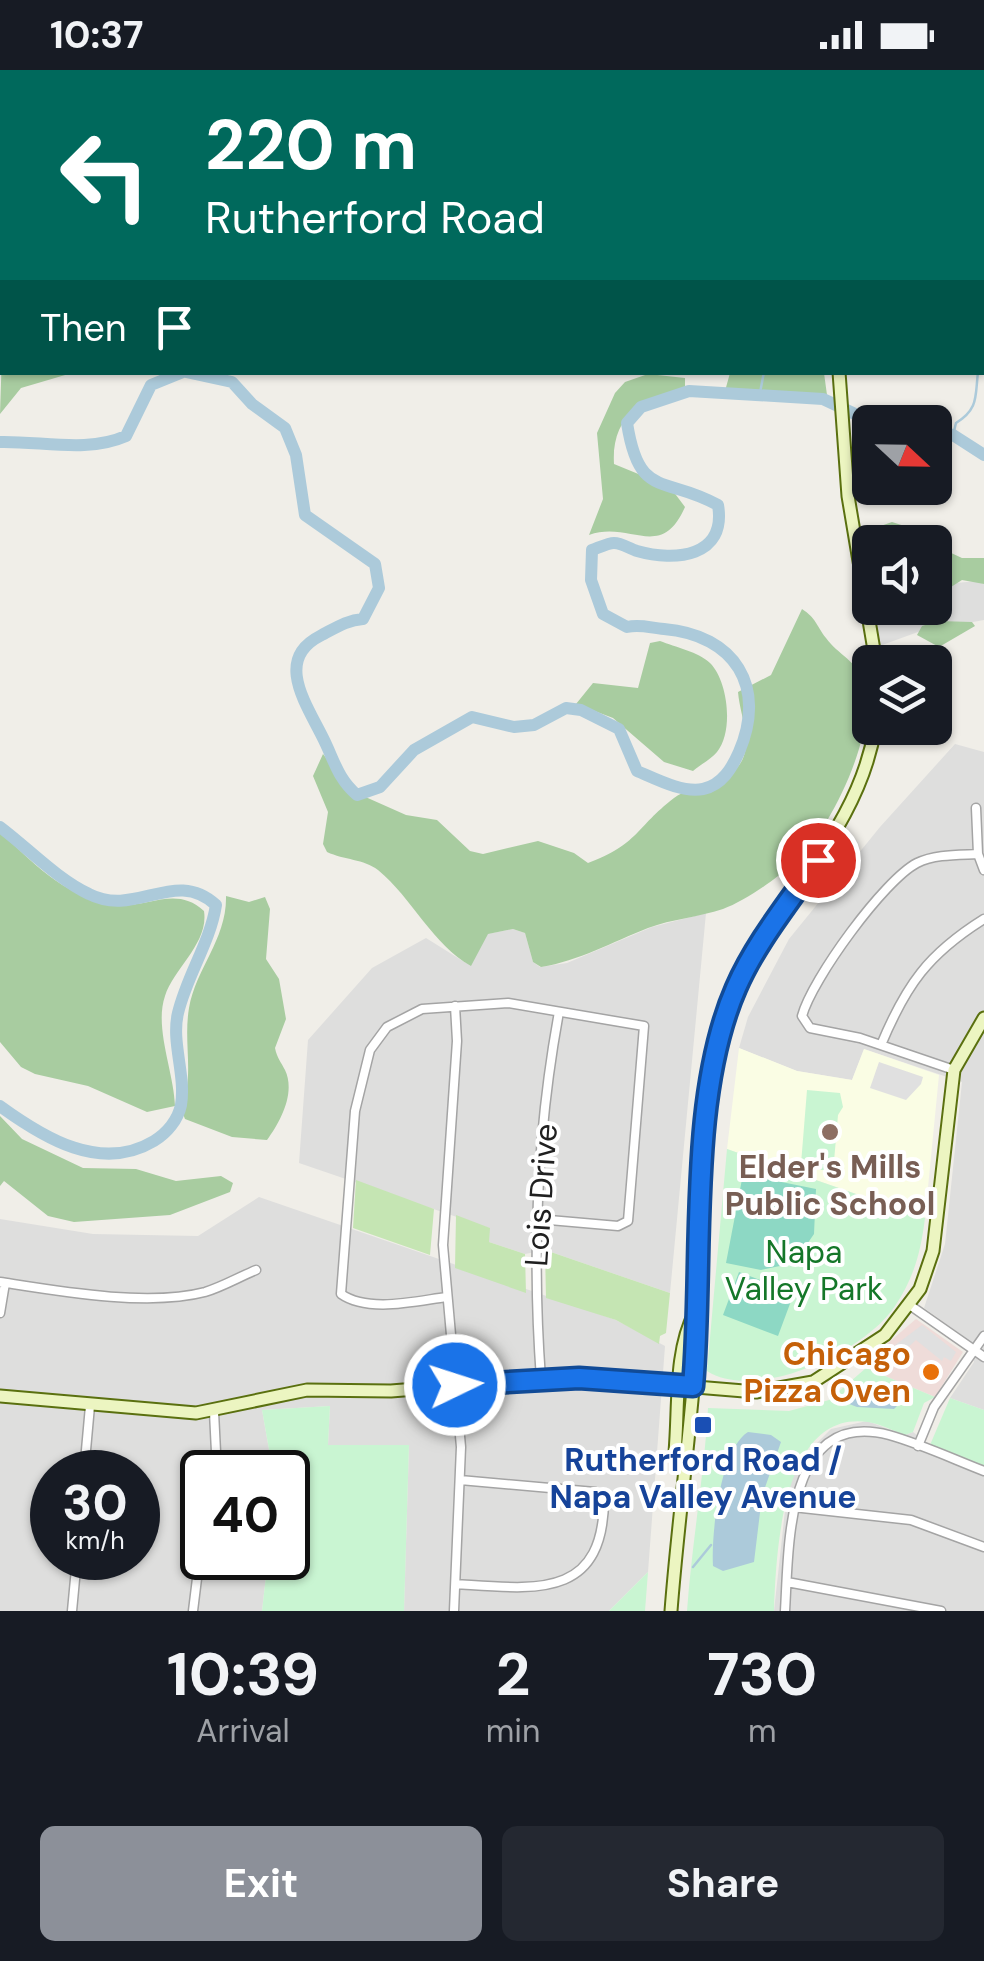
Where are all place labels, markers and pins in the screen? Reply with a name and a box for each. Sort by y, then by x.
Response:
pin [776,818,861,903]
marker: Elder's Mills Public School [819,1121,841,1143]
place label: Elder's Mills Public School [725,1146,935,1225]
place label: Chicago Pizza Oven [744,1333,911,1412]
marker: Chicago Pizza Oven [920,1361,942,1383]
marker: Rutherford Road / Napa Valley Avenue [692,1414,714,1436]
place label: Rutherford Road / Napa Valley Avenue [549,1439,857,1518]

